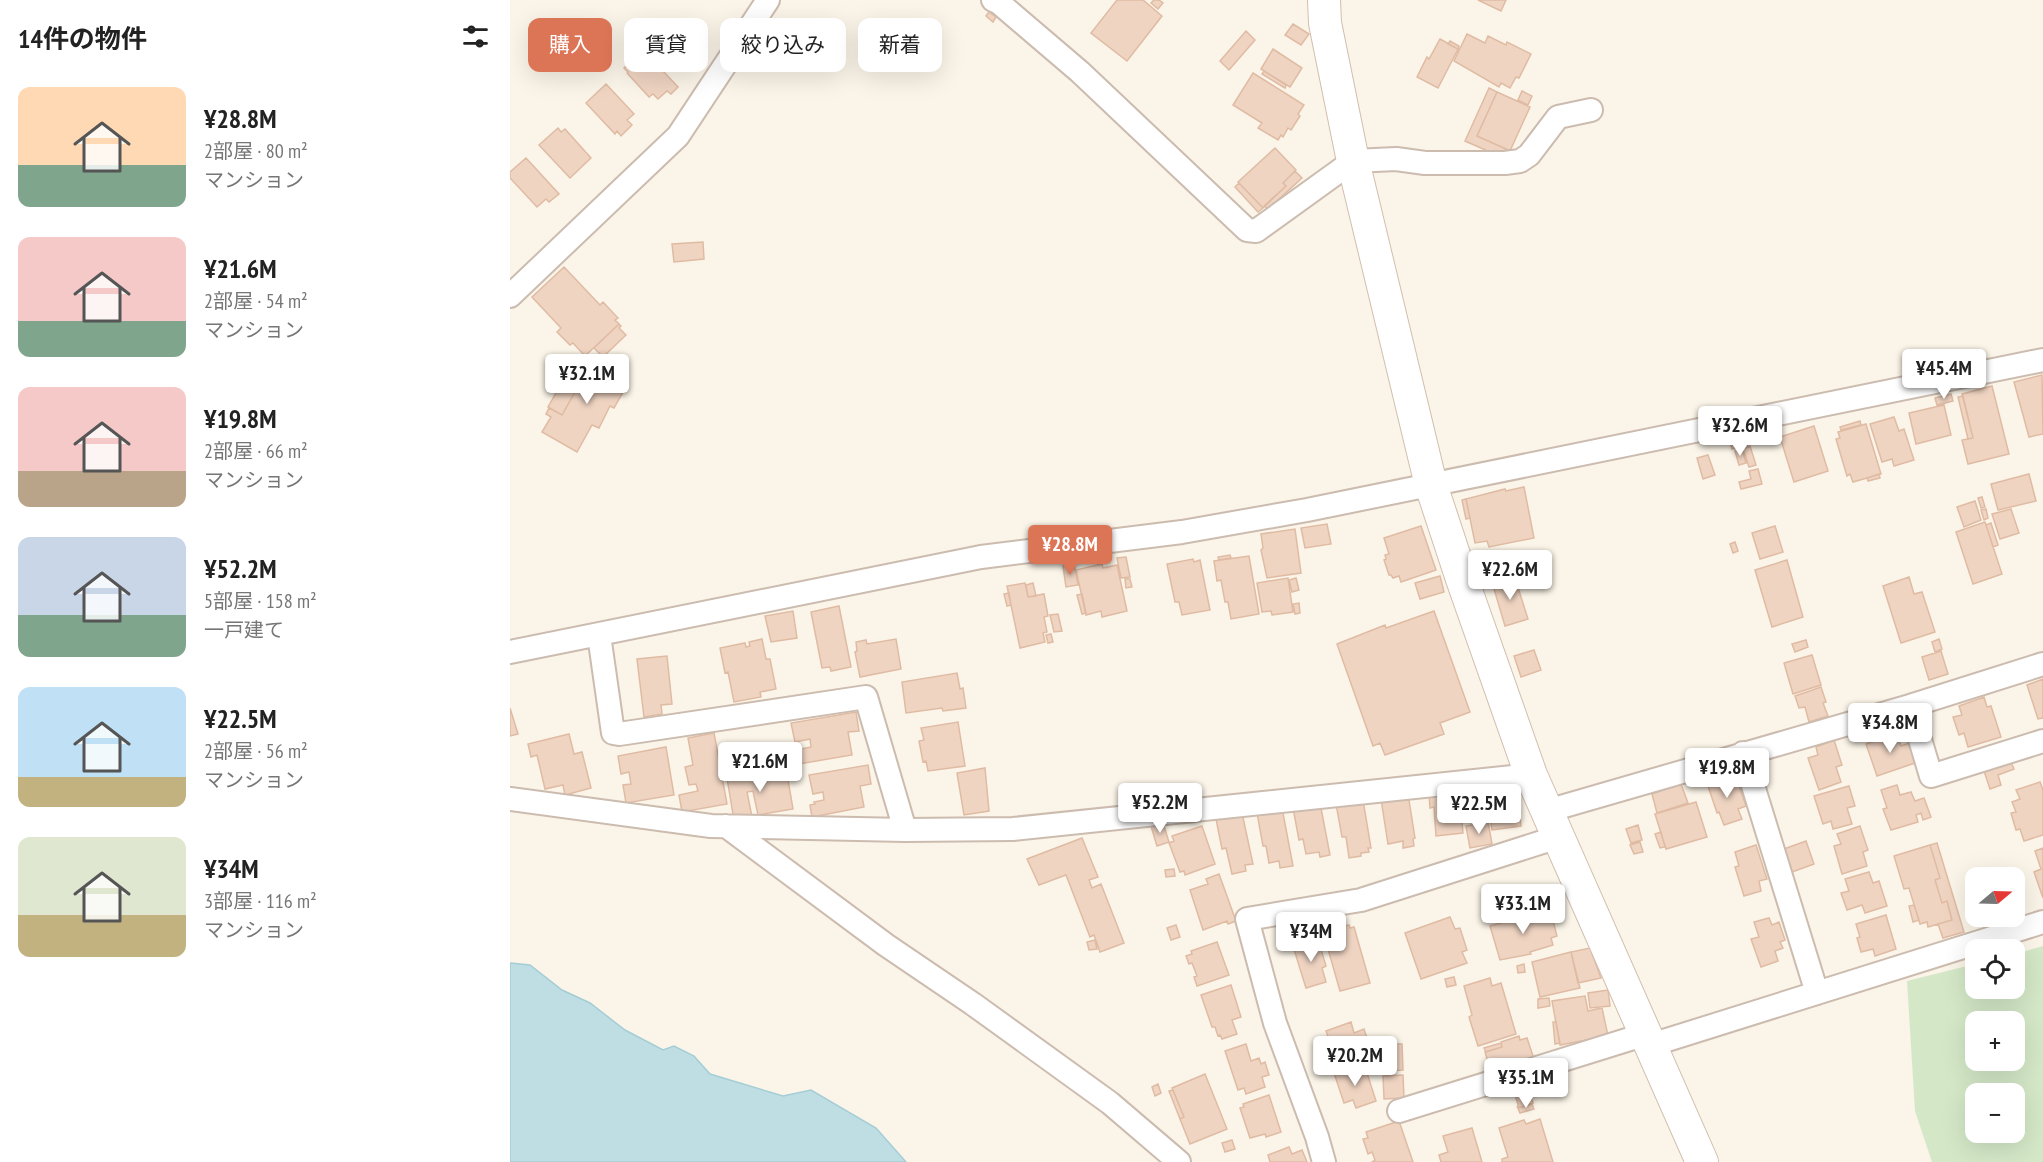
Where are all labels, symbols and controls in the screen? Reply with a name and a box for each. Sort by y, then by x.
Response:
chip: 購入 [528,18,612,72]
chip: 賃貸 [624,18,708,72]
chip: 絞り込み [720,18,846,72]
chip: 新着 [858,18,942,72]
icon: filters [459,20,492,53]
text: 14件の物件 [18,22,147,55]
text: ¥28.8M [204,102,277,135]
icon: home [66,111,138,183]
text: 2部屋 · 80 m² [204,138,308,164]
text: マンション [204,167,304,193]
text: ¥21.6M [204,252,277,285]
icon: home [66,261,138,333]
text: 2部屋 · 54 m² [204,288,308,314]
text: マンション [204,317,304,343]
pin: ¥45.4M [1895,349,1993,400]
pin: ¥32.1M [538,354,636,405]
text: ¥45.4M [1916,355,1972,381]
text: ¥32.1M [559,360,615,386]
text: ¥19.8M [204,402,277,435]
pin: ¥32.6M [1691,406,1789,457]
icon: home [66,411,138,483]
text: ¥32.6M [1712,412,1768,438]
text: 2部屋 · 66 m² [204,438,308,464]
text: マンション [204,467,304,493]
pin: ¥28.8M [1021,525,1119,576]
text: ¥28.8M [1042,531,1098,557]
pin: ¥22.6M [1461,550,1559,601]
text: ¥52.2M [204,552,277,585]
text: ¥22.6M [1482,556,1538,582]
icon: home [66,561,138,633]
text: 5部屋 · 158 m² [204,588,317,614]
text: 一戸建て [204,617,284,643]
text: ¥22.5M [204,702,277,735]
pin: ¥34.8M [1841,703,1939,754]
text: ¥34.8M [1862,709,1918,735]
icon: home [66,711,138,783]
text: 2部屋 · 56 m² [204,738,308,764]
pin: ¥21.6M [711,742,809,793]
text: ¥21.6M [732,748,788,774]
pin: ¥19.8M [1678,748,1776,799]
text: ¥19.8M [1699,754,1755,780]
text: マンション [204,767,304,793]
pin: ¥52.2M [1111,783,1209,834]
pin: ¥22.5M [1430,784,1528,835]
text: ¥52.2M [1132,789,1188,815]
text: ¥22.5M [1451,790,1507,816]
text: ¥34M [204,852,259,885]
icon: home [66,861,138,933]
north arrow [1965,867,2025,927]
map controls [1965,867,2025,1143]
pin: ¥33.1M [1474,884,1572,935]
text: 3部屋 · 116 m² [204,888,317,914]
text: ¥33.1M [1495,890,1551,916]
pin: ¥34M [1275,912,1347,963]
text: マンション [204,917,304,943]
text: ¥34M [1290,918,1332,944]
button: locate [1965,939,2025,999]
button: + [1965,1011,2025,1071]
pin: ¥20.2M [1306,1036,1404,1087]
text: ¥20.2M [1327,1042,1383,1068]
pin: ¥35.1M [1477,1058,1575,1109]
text: ¥35.1M [1498,1064,1554,1090]
button: − [1965,1083,2025,1143]

